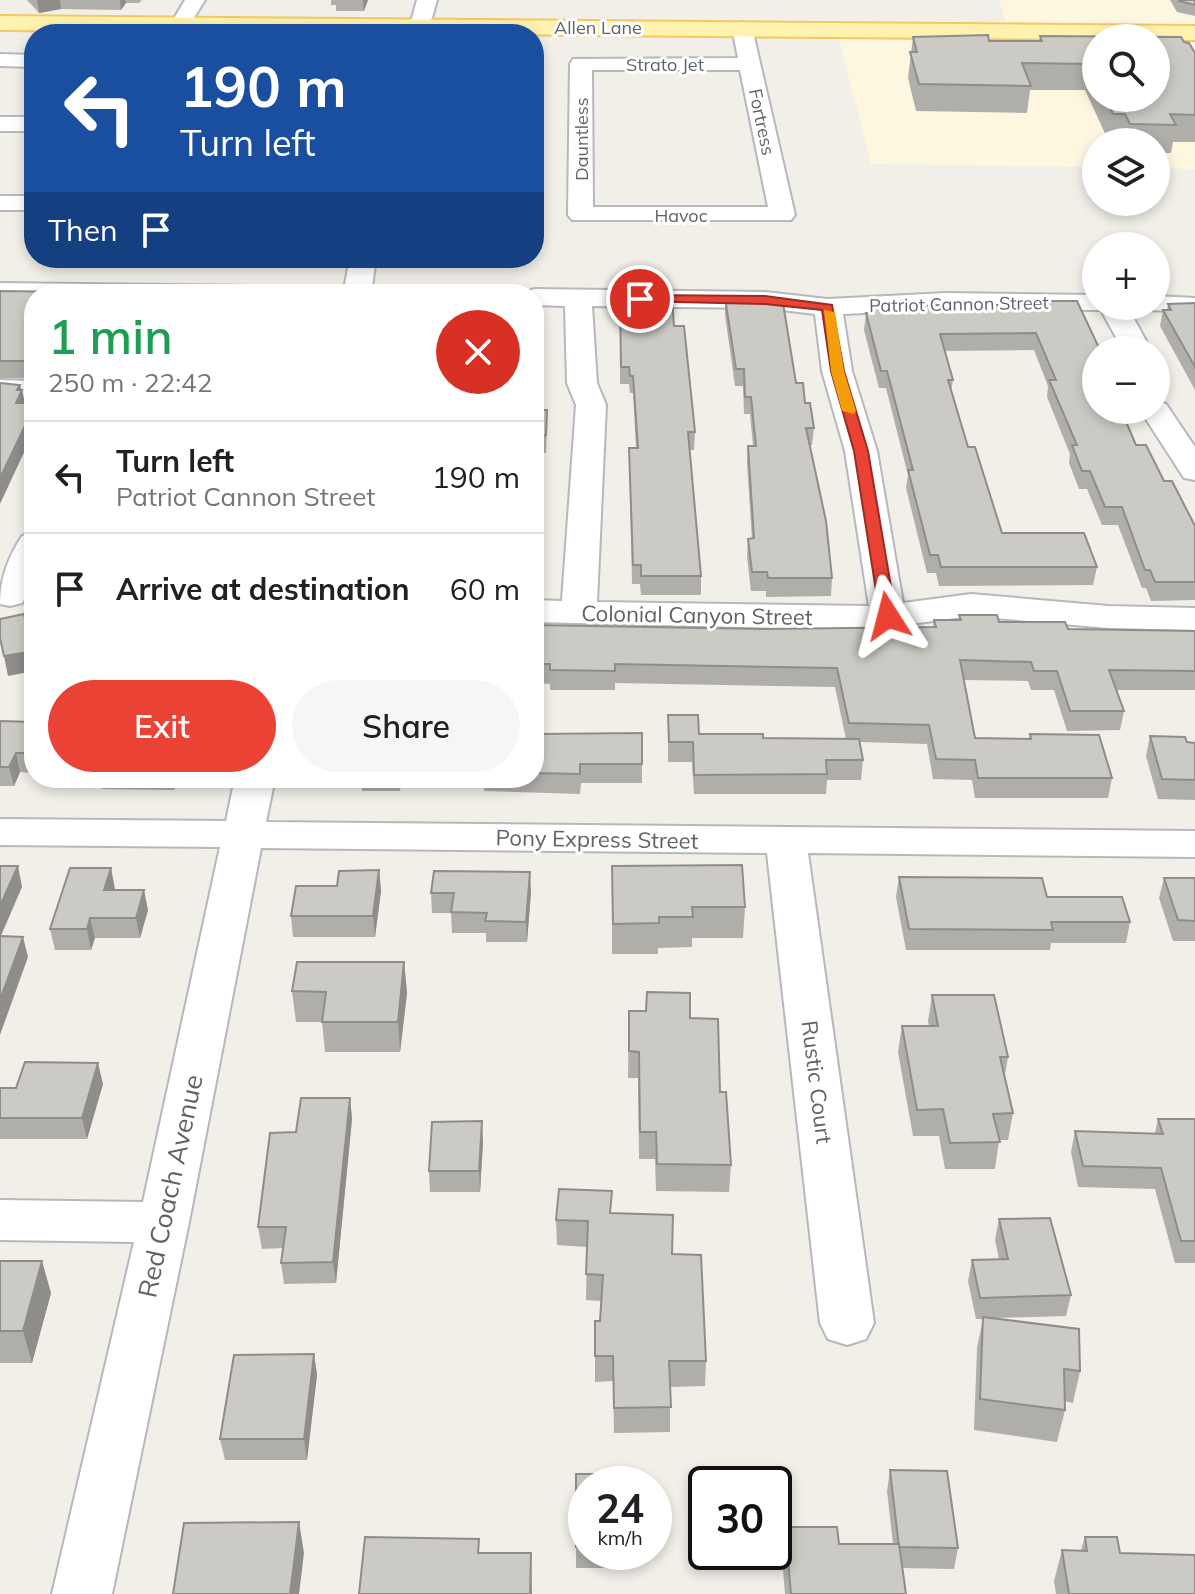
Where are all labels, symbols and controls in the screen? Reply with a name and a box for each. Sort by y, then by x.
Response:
street label: Allen Lane [554,16,642,39]
map controls [1082,24,1170,424]
button: search [1082,24,1170,112]
text: 190 m [180,51,347,121]
street label: Strato Jet [626,53,704,76]
icon: left [48,56,152,160]
street label: Fortress [744,87,780,157]
street label: Dauntless [570,97,593,181]
text: Turn left [180,120,316,165]
button: layers [1082,128,1170,216]
street label: Havoc [654,204,708,227]
icon: arrive [134,208,178,252]
text: Then [48,211,118,249]
button: + [1082,232,1170,320]
pin [606,265,674,333]
icon: arrive [618,277,662,321]
street label: Patriot Cannon Street [869,291,1049,317]
text: 1 min [48,306,173,366]
button: close [436,310,520,394]
button: − [1082,336,1170,424]
text: 250 m · 22:42 [48,366,212,399]
text: Turn left [116,442,234,480]
icon: left [48,455,92,499]
text: 190 m [432,458,520,496]
text: Patriot Cannon Street [116,480,375,513]
icon: arrive [48,567,92,611]
text: Arrive at destination [116,570,410,608]
text: 60 m [450,570,520,608]
position arrow [846,574,930,658]
street label: Colonial Canyon Street [581,599,813,631]
button: Exit [48,680,276,772]
button: Share [292,680,520,772]
street label: Pony Express Street [495,823,699,855]
street label: Rustic Court [796,1019,838,1146]
street label: Red Coach Avenue [130,1072,210,1300]
speed limit sign: 30 [688,1466,792,1570]
text: 24 [596,1483,644,1533]
text: km/h [597,1525,643,1550]

